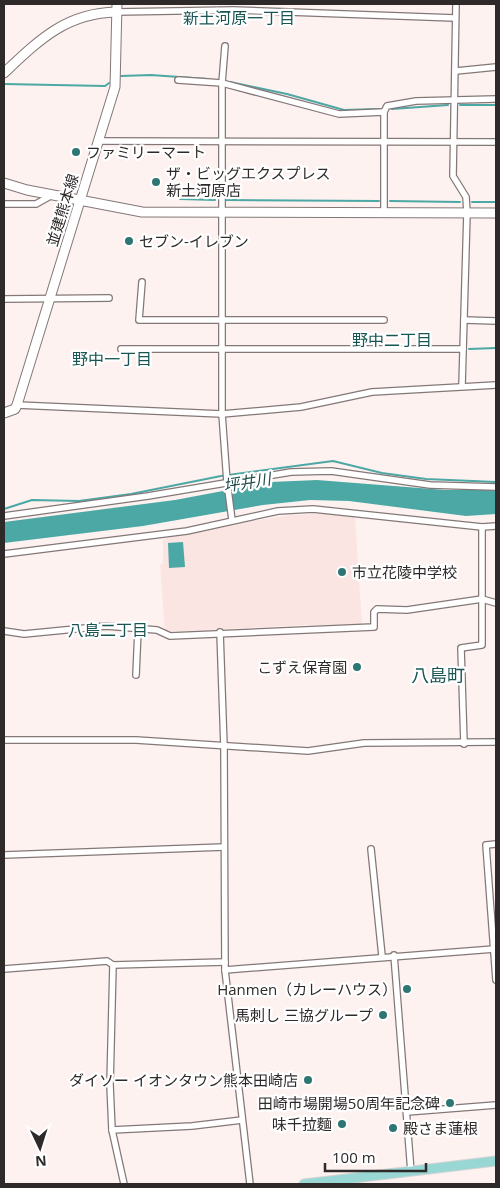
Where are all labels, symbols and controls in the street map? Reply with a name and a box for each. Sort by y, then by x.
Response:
district label: 新土河原一丁目 [183,7,295,29]
place label: ファミリーマート [86,142,206,162]
marker: ファミリーマート [70,146,82,158]
place label: ザ・ビッグエクスプレス 新土河原店 [166,163,331,200]
street label: 並建熊本線 [41,171,83,249]
marker: ザ・ビッグエクスプレス 新土河原店 [150,176,162,188]
place label: セブン-イレブン [139,231,249,251]
marker: セブン-イレブン [123,235,135,247]
district label: 野中二丁目 [352,329,432,351]
district label: 野中一丁目 [72,348,152,370]
water label: 坪井川 [222,467,274,497]
place label: 市立花陵中学校 [352,562,457,582]
marker: 市立花陵中学校 [336,566,348,578]
district label: 八島二丁目 [68,619,148,641]
place label: こずえ保育園 [257,657,347,677]
marker: こずえ保育園 [351,661,363,673]
district label: 八島町 [411,663,465,687]
place label: Hanmen（カレーハウス） [217,979,397,999]
marker: Hanmen（カレーハウス） [401,983,413,995]
place label: 馬刺し 三協グループ [235,1005,373,1025]
marker: 馬刺し 三協グループ [377,1009,389,1021]
place label: ダイソー イオンタウン熊本田崎店 [69,1070,298,1090]
marker: ダイソー イオンタウン熊本田崎店 [302,1074,314,1086]
place label: 田崎市場開場50周年記念碑 [258,1093,440,1113]
marker: 田崎市場開場50周年記念碑 [444,1097,456,1109]
place label: 味千拉麵 [272,1114,332,1134]
marker: 味千拉麵 [336,1118,348,1130]
place label: 殿さま蓮根 [403,1118,478,1138]
marker: 殿さま蓮根 [387,1122,399,1134]
north arrow [15,1123,65,1173]
scale bar [325,1140,426,1172]
text: 100 m [332,1147,376,1167]
text: N [35,1152,47,1171]

